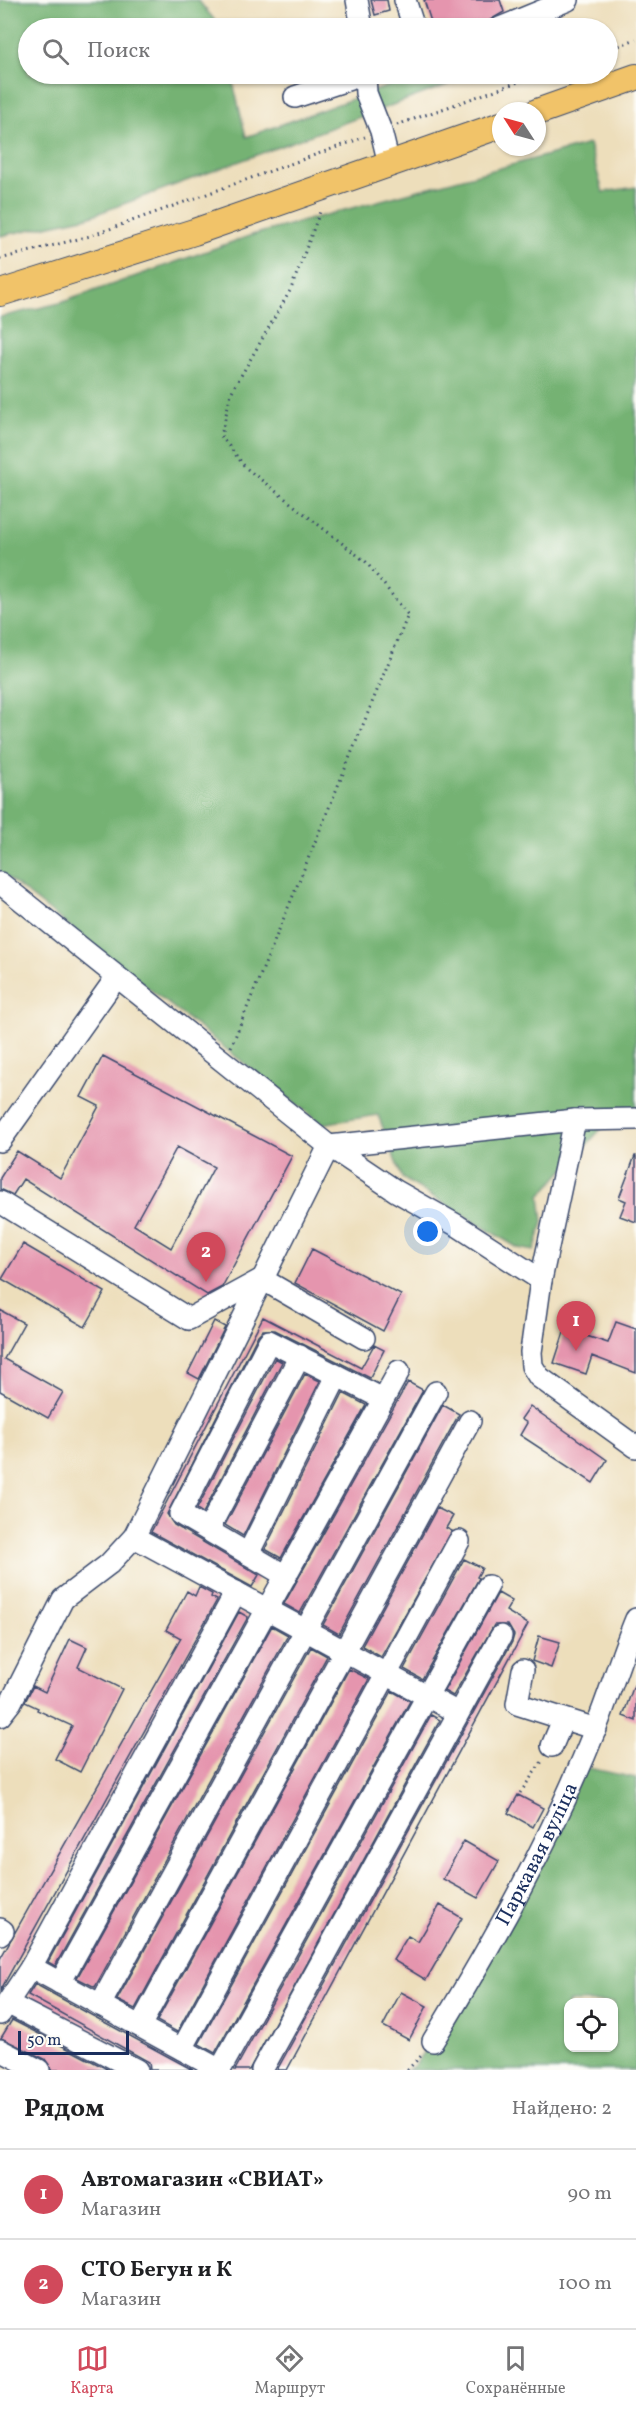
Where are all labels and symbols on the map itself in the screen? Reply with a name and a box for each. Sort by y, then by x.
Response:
north arrow [492,102,546,156]
your location [413,1217,442,1246]
pin: 2 [186,1232,226,1282]
pin: 1 [556,1302,596,1351]
street label: Паркавая вуліца [489,1778,585,1931]
scale bar [18,2028,129,2056]

